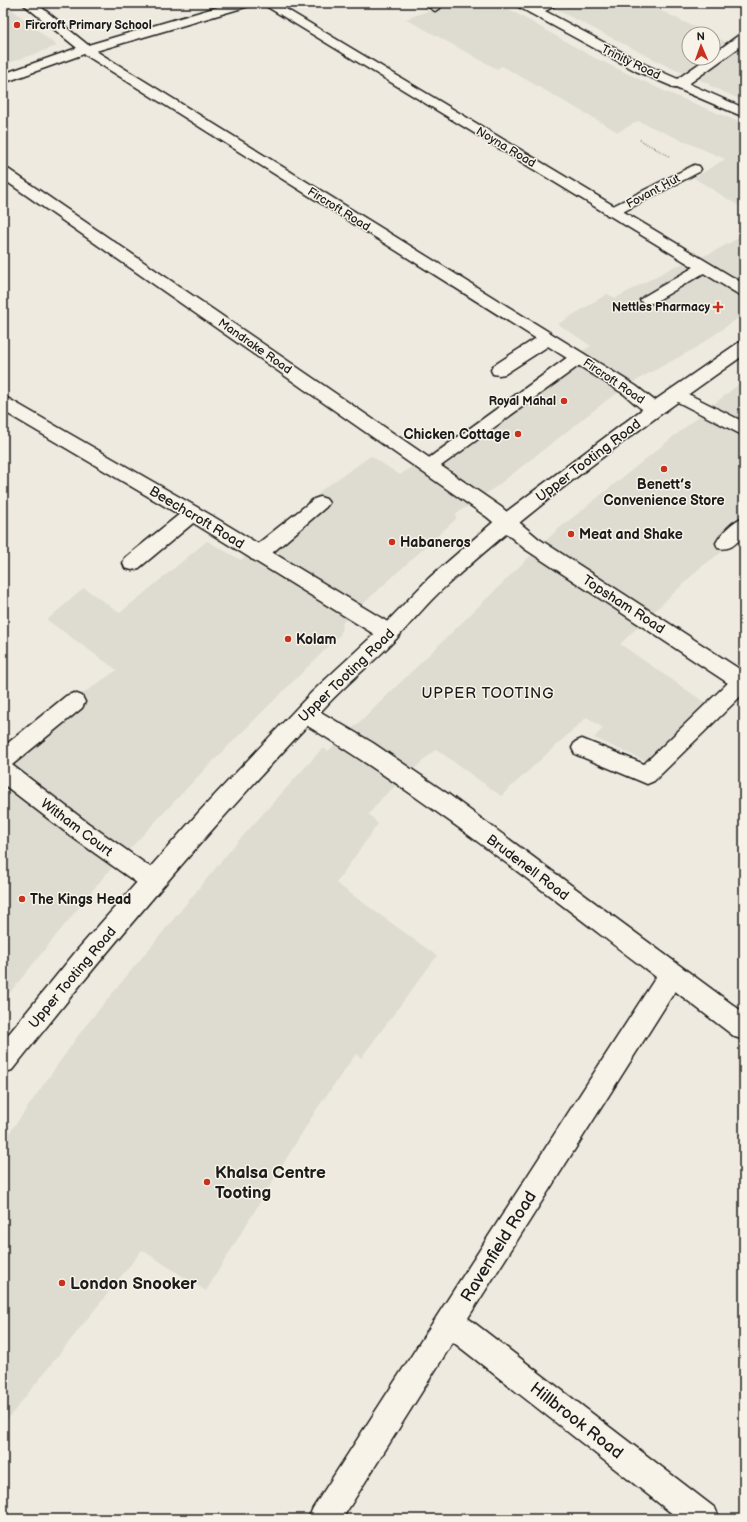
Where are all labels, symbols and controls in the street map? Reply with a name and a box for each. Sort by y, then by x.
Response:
place label: Fircroft Primary School [25,18,152,33]
marker: Fircroft Primary School [12,20,22,30]
north arrow [681,26,721,66]
text: N [696,30,705,43]
street label: Trinity Road [599,42,663,83]
street label: Noyna Road [473,124,538,171]
street label: Fovant Hut [624,171,683,212]
street label: Fircroft Road [305,184,373,235]
place label: Nettles Pharmacy [612,300,710,315]
marker: Nettles Pharmacy [713,302,723,312]
street label: Mandrake Road [215,315,295,377]
street label: Fircroft Road [580,355,647,408]
place label: Royal Mahal [489,394,556,409]
marker: Royal Mahal [559,396,569,406]
street label: Upper Tooting Road [532,415,644,505]
place label: Chicken Cottage [404,426,510,443]
marker: Chicken Cottage [513,429,523,439]
marker: Benett’s Convenience Store [659,464,669,474]
place label: Benett’s Convenience Store [603,476,725,509]
street label: Beechcroft Road [146,482,247,552]
place label: Meat and Shake [579,526,683,543]
marker: Meat and Shake [566,529,576,539]
place label: Habaneros [400,534,471,551]
marker: Habaneros [387,537,397,547]
street label: Topsham Road [579,571,668,637]
street label: Upper Tooting Road [295,625,398,726]
place label: Kolam [296,631,336,648]
marker: Kolam [283,634,293,644]
district label: UPPER TOOTING [421,684,555,703]
street label: Witham Court [37,795,117,860]
street label: Brudenell Road [483,831,572,904]
place label: The Kings Head [30,891,131,908]
marker: The Kings Head [17,894,27,904]
street label: Upper Tooting Road [25,923,120,1031]
place label: Khalsa Centre Tooting [215,1163,326,1203]
marker: Khalsa Centre Tooting [202,1177,212,1187]
street label: Ravenfield Road [457,1187,541,1306]
place label: London Snooker [70,1274,197,1294]
marker: London Snooker [57,1278,67,1288]
street label: Hillbrook Road [526,1378,627,1463]

